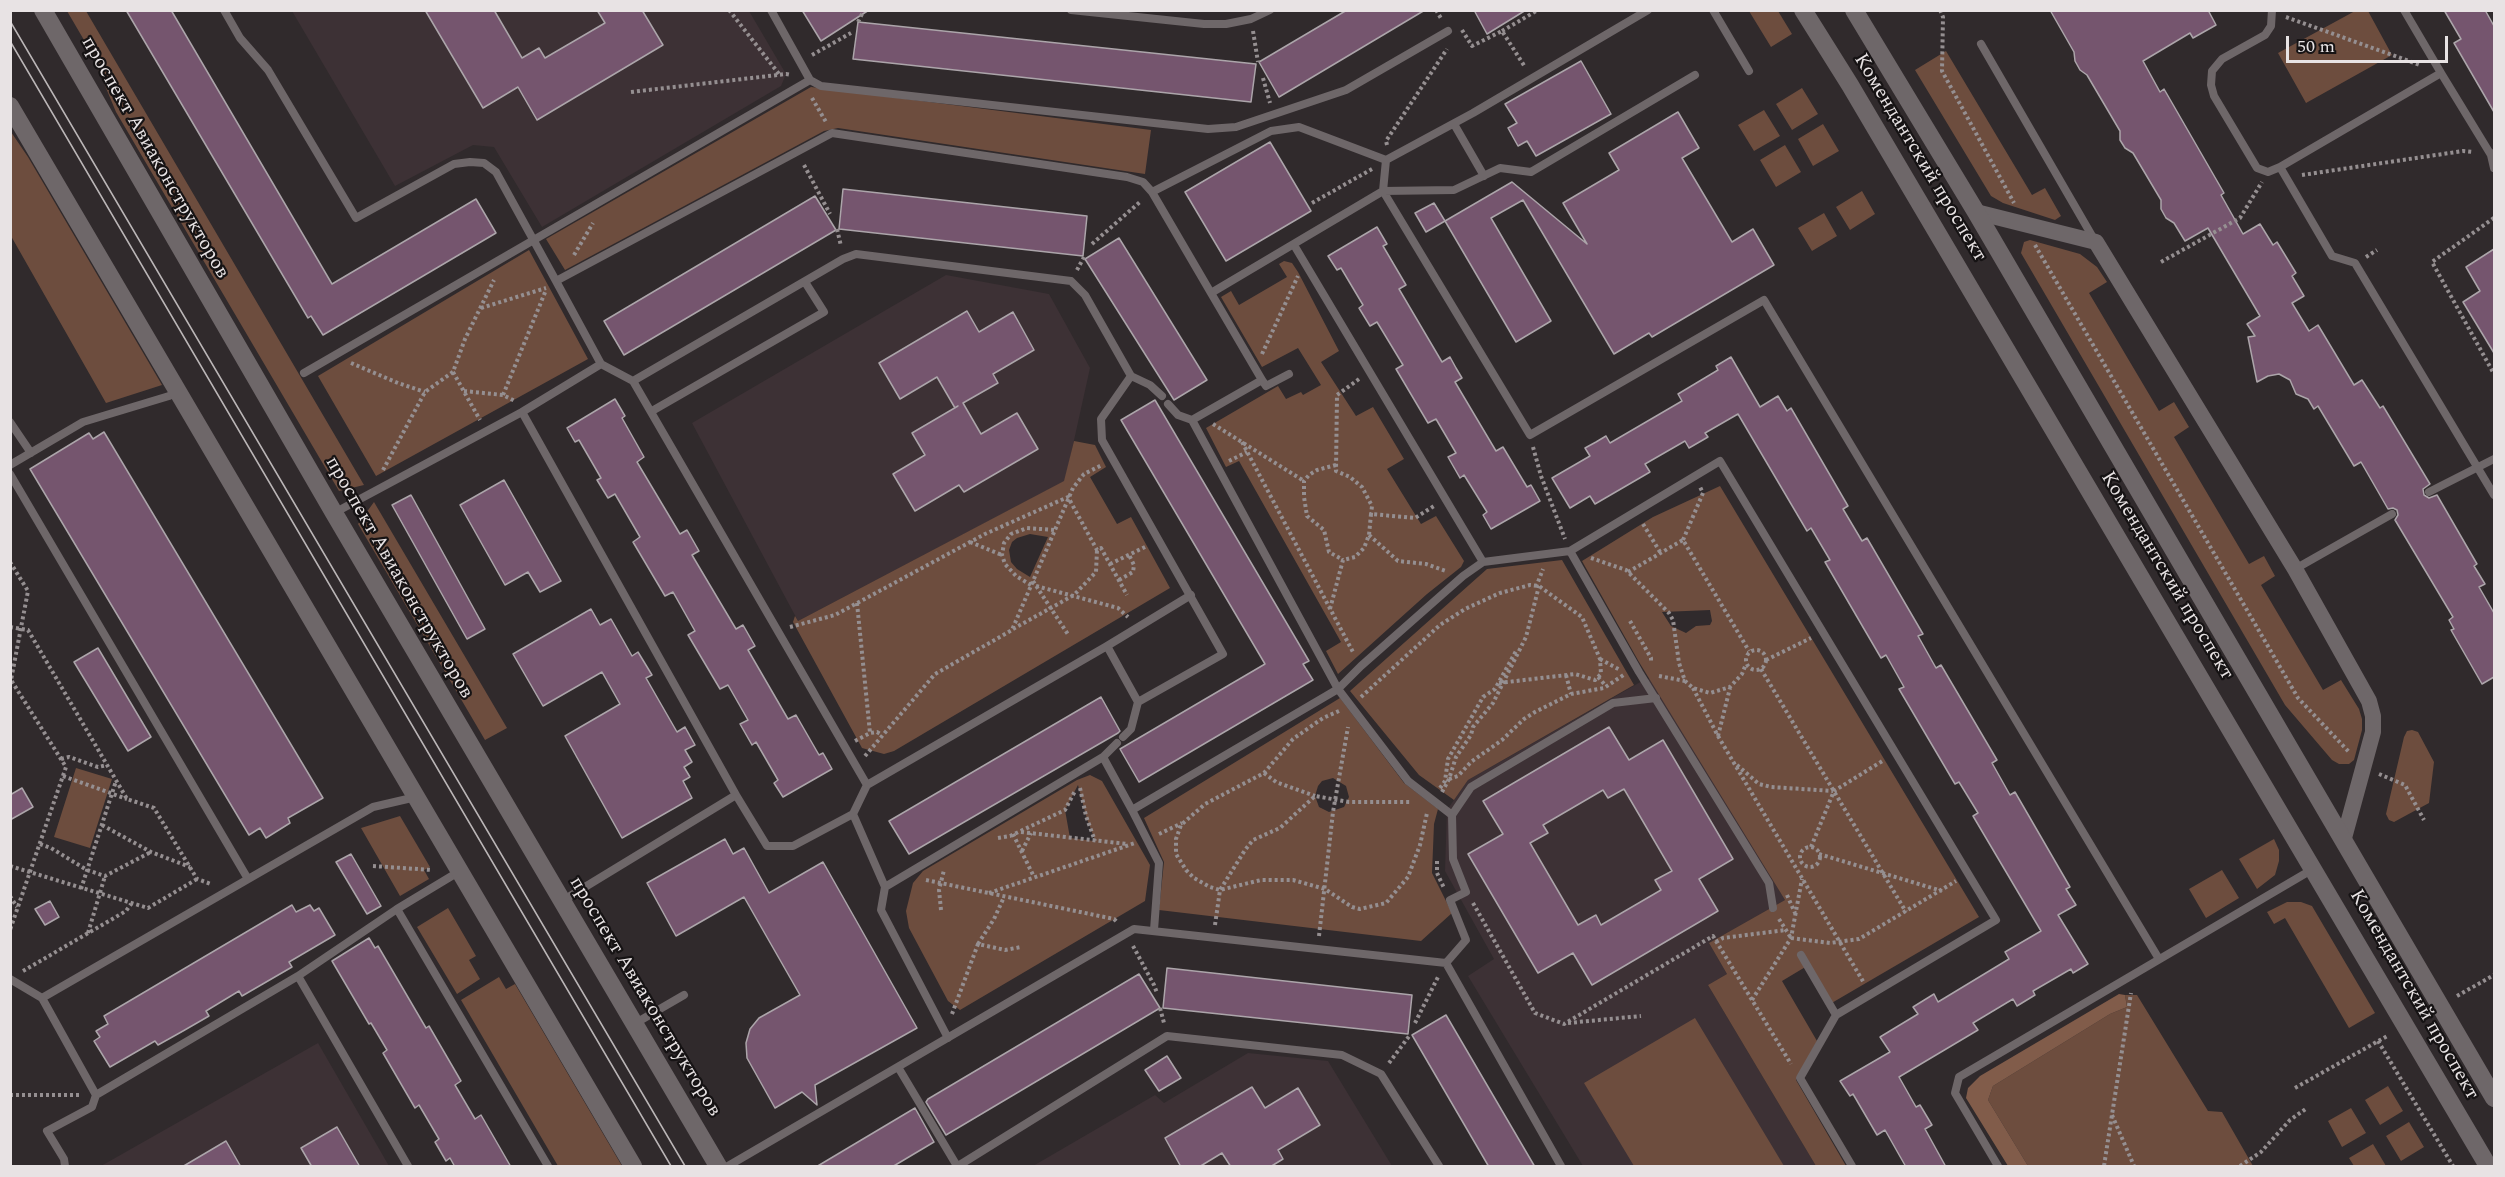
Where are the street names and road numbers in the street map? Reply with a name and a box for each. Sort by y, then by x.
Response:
street label: проспект Авиаконструкторов [75,33,233,283]
street label: Комендантский проспект [1847,50,1991,266]
street label: проспект Авиаконструкторов [319,453,477,703]
street label: Комендантский проспект [2094,468,2238,684]
street label: проспект Авиаконструкторов [563,873,725,1121]
street label: Комендантский проспект [2343,886,2483,1104]

